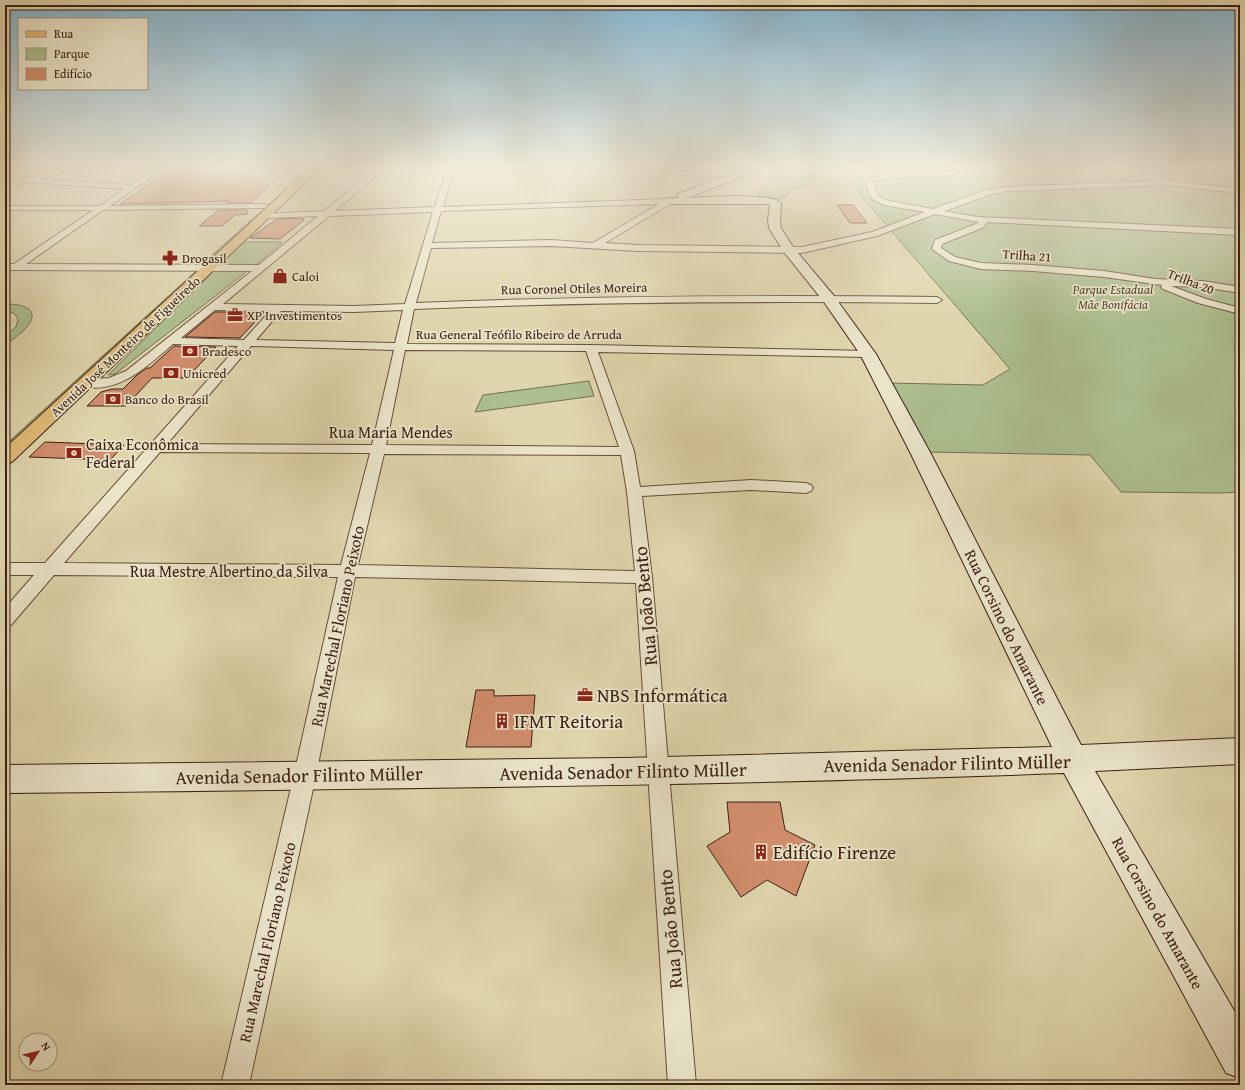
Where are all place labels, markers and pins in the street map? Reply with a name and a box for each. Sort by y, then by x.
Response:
pharmacy icon: Drogasil [161,249,179,267]
place label: Drogasil [182,249,227,268]
shop icon: Caloi [271,267,289,285]
place label: Caloi [292,267,319,286]
office icon: XP Investimentos [226,306,244,324]
place label: XP Investimentos [247,306,342,325]
bank icon: Bradesco [181,342,199,360]
place label: Bradesco [202,342,252,361]
bank icon: Unicred [162,364,180,382]
place label: Unicred [183,364,227,383]
bank icon: Banco do Brasil [104,390,122,408]
place label: Banco do Brasil [125,390,209,409]
place label: Caixa Econômica Federal [86,432,199,474]
bank icon: Caixa Econômica Federal [65,444,83,462]
place label: NBS Informática [597,681,728,709]
office icon: NBS Informática [576,686,594,704]
place label: IFMT Reitoria [514,707,623,735]
building icon: IFMT Reitoria [493,712,511,730]
place label: Edifício Firenze [773,838,896,866]
building icon: Edifício Firenze [752,843,770,861]

